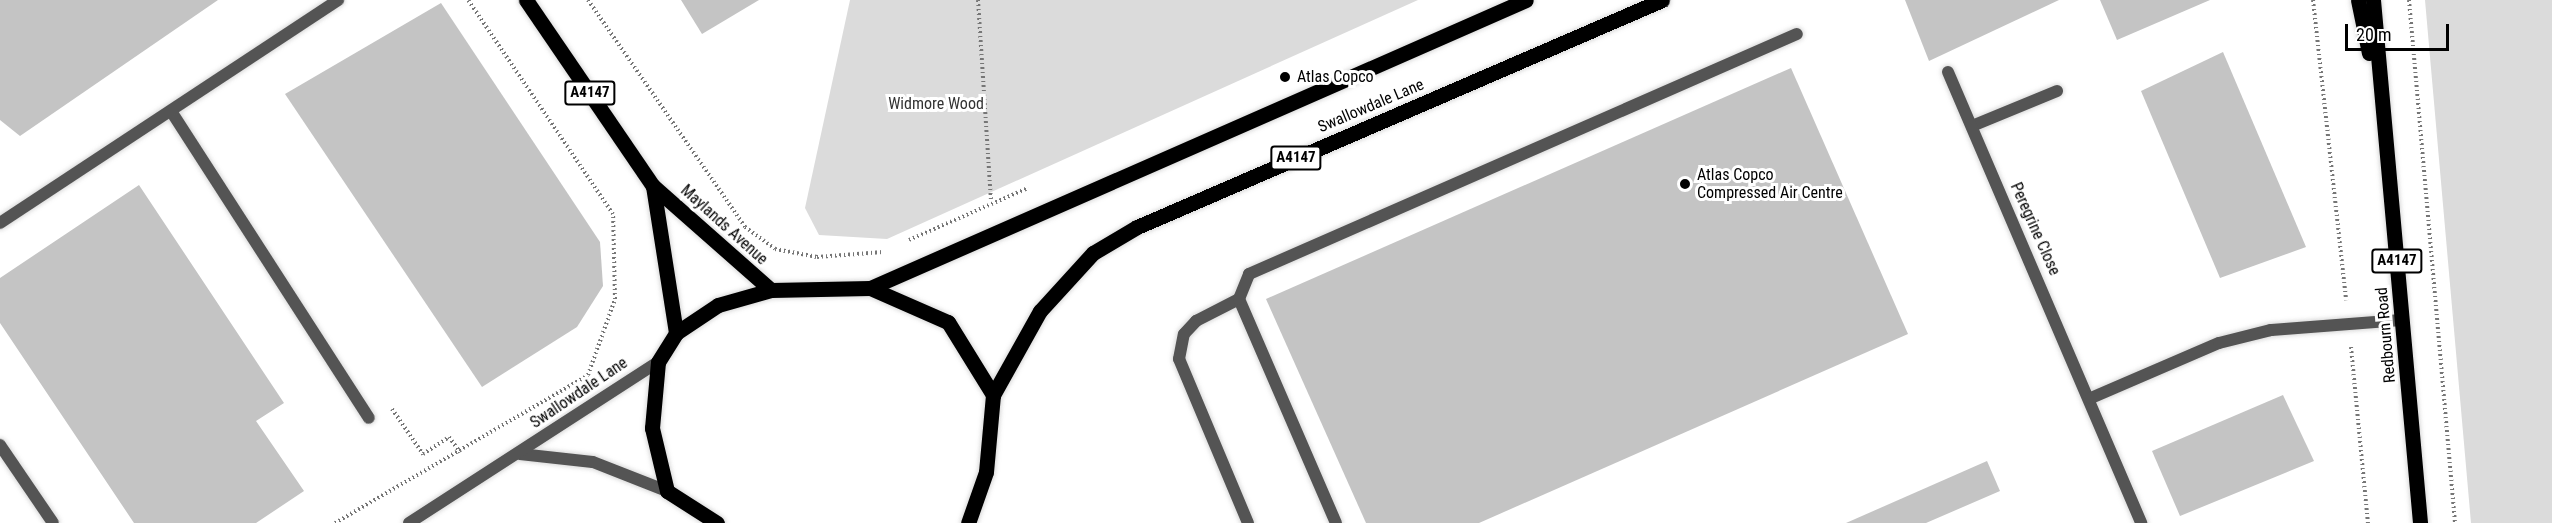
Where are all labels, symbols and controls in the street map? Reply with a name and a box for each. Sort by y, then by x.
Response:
scale bar [2348,12,2452,50]
text: 20 m [2356,24,2391,45]
place label: Atlas Copco [1297,67,1374,87]
marker: Atlas Copco [1278,70,1292,84]
street label: Swallowdale Lane [1315,75,1427,137]
road number: A4147 [563,81,617,105]
park label: Widmore Wood [888,94,984,114]
road number: A4147 [1269,146,1323,170]
place label: Atlas Copco Compressed Air Centre [1697,165,1843,203]
marker: Atlas Copco Compressed Air Centre [1678,177,1692,191]
street label: Peregrine Close [2006,180,2064,278]
street label: Maylands Avenue [677,181,771,269]
road number: A4147 [2370,249,2424,273]
street label: Redbourn Road [2372,286,2400,384]
street label: Swallowdale Lane [527,353,631,433]

